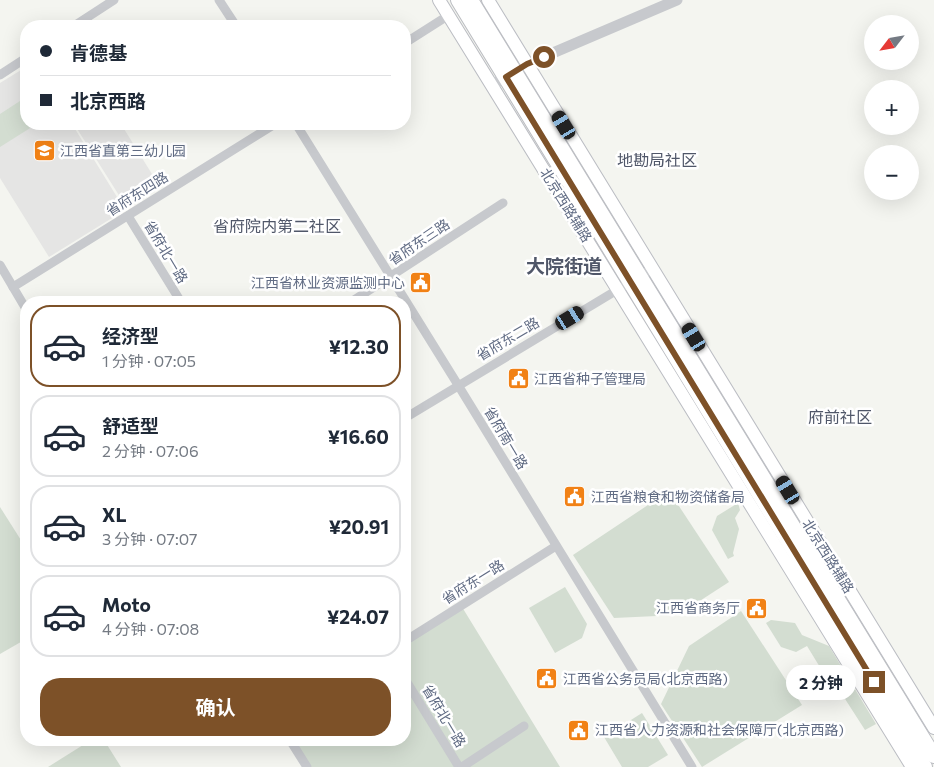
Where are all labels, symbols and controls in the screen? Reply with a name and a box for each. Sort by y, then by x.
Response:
north arrow [864,15,919,70]
map controls [864,15,919,200]
text: 肯德基 [70,41,127,64]
route start [533,46,555,68]
button: + [864,80,919,135]
text: 北京西路 [70,89,146,112]
car [549,108,578,142]
school or university icon: 江西省直第三幼儿园 [32,139,56,163]
place label: 江西省直第三幼儿园 [60,142,186,159]
button: − [864,145,919,200]
district label: 地勘局社区 [617,150,697,169]
street label: 北京西路辅路 [537,165,596,245]
street label: 省府东四路 [103,168,171,219]
street label: 省府东三路 [385,215,452,268]
district label: 省府院内第二社区 [213,216,341,235]
street label: 省府北一路 [141,217,192,286]
district label: 大院街道 [526,254,602,277]
public building icon: 江西省林业资源监测中心 [409,271,433,295]
place label: 江西省林业资源监测中心 [251,274,405,291]
car [553,304,586,332]
street label: 省府东二路 [473,313,542,364]
car [679,320,708,354]
icon: car [42,324,87,369]
text: 经济型 [102,324,159,347]
text: ¥12.30 [329,335,389,358]
text: 1 分钟 · 07:05 [102,351,196,370]
public building icon: 江西省种子管理局 [506,367,530,391]
place label: 江西省种子管理局 [534,370,646,387]
street label: 省府南一路 [481,403,532,472]
district label: 府前社区 [808,407,872,426]
icon: car [42,414,87,459]
text: 舒适型 [102,414,159,437]
text: ¥16.60 [328,425,389,448]
text: 2 分钟 · 07:06 [102,441,199,460]
car [773,473,802,507]
public building icon: 江西省粮食和物资储备局 [563,485,587,509]
place label: 江西省粮食和物资储备局 [591,488,745,505]
text: XL [102,503,127,526]
icon: car [42,504,87,549]
text: ¥20.91 [329,515,389,538]
street label: 北京西路辅路 [799,516,858,596]
text: 3 分钟 · 07:07 [102,529,198,548]
street label: 省府东一路 [439,556,507,607]
text: Moto [102,593,151,616]
icon: car [42,594,87,639]
public building icon: 江西省商务厅 [744,596,768,620]
place label: 江西省商务厅 [656,599,740,616]
text: ¥24.07 [327,605,389,628]
text: 4 分钟 · 07:08 [102,619,199,638]
callout: 2 分钟 [786,664,856,700]
public building icon: 江西省公务员局(北京西路) [535,667,559,691]
place label: 江西省公务员局(北京西路) [563,670,728,687]
route end [863,671,885,693]
text: 2 分钟 [799,673,843,692]
button: 确认 [40,678,391,736]
street label: 省府北一路 [419,681,470,750]
public building icon: 江西省人力资源和社会保障厅(北京西路) [567,718,591,742]
place label: 江西省人力资源和社会保障厅(北京西路) [595,721,844,738]

